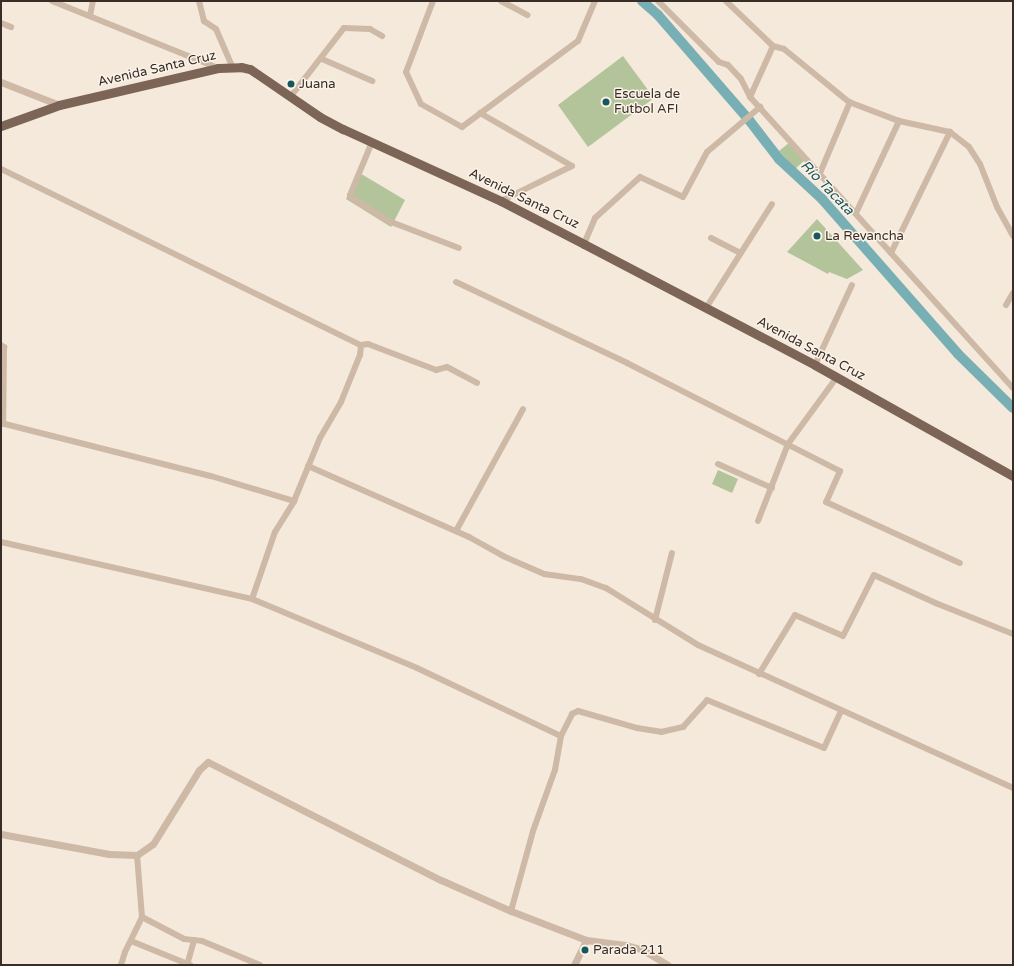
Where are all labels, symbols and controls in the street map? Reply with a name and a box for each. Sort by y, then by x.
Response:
street label: Avenida Santa Cruz [97,48,217,90]
place label: Juana [299,76,336,92]
marker: Juana [286,79,296,89]
place label: Escuela de Futbol AFI [614,87,680,118]
marker: Escuela de Futbol AFI [601,97,611,107]
water label: Río Tacata [797,157,857,219]
street label: Avenida Santa Cruz [466,166,582,232]
place label: La Revancha [825,228,904,244]
marker: La Revancha [812,231,822,241]
street label: Avenida Santa Cruz [754,314,868,384]
place label: Parada 211 [593,942,664,958]
marker: Parada 211 [580,945,590,955]

